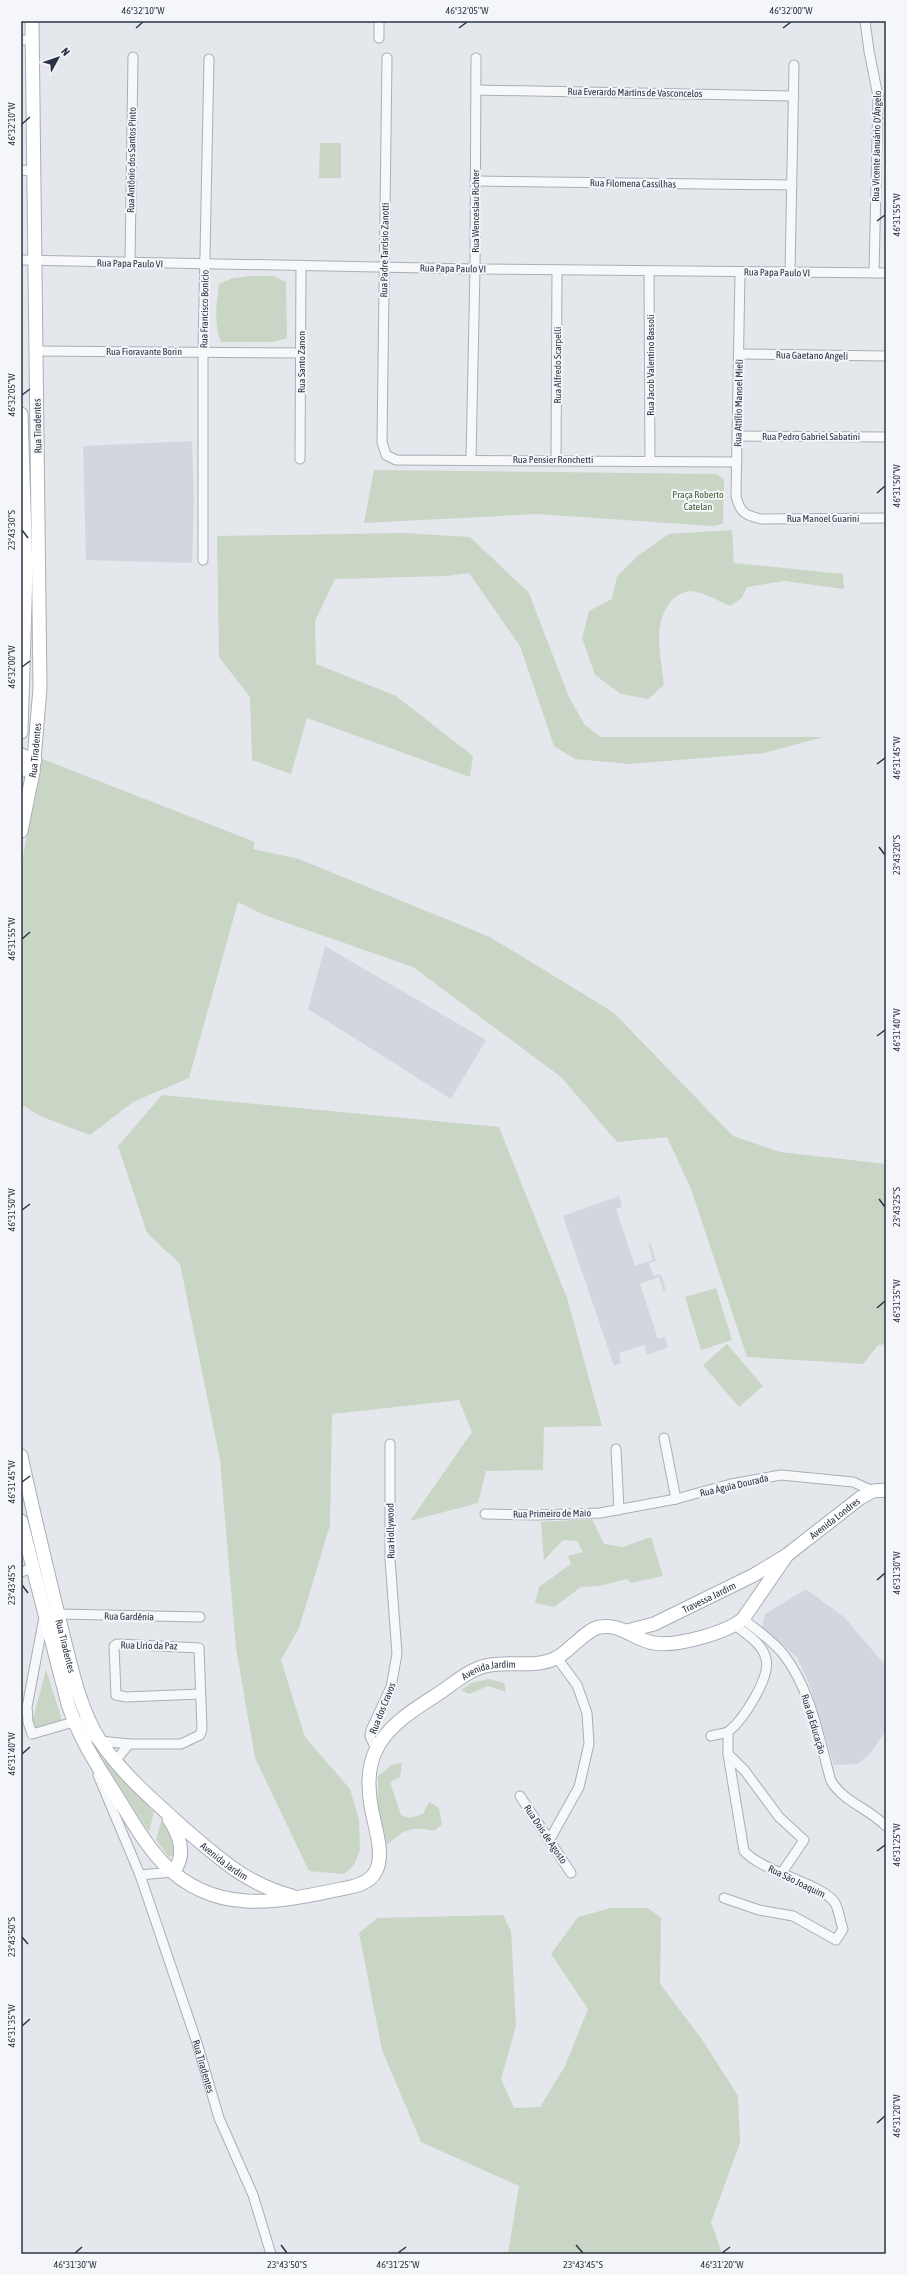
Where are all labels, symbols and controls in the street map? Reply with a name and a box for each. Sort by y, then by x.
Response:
text: 46°32'10"W [121,5,165,16]
text: 46°32'05"W [445,5,489,16]
text: 46°32'00"W [769,5,813,16]
north arrow [38,38,78,78]
text: N [59,45,72,58]
street label: Rua Everardo Martins de Vasconcelos [568,86,703,99]
street label: Rua Vicente Januário D'Ângelo [870,90,883,202]
text: 46°32'10"W [6,102,17,146]
street label: Rua Antônio dos Santos Pinto [125,107,138,213]
street label: Rua Wenceslau Richter [470,168,481,253]
street label: Rua Filomena Cassilhas [590,177,677,190]
text: 46°31'55"W [891,193,902,237]
street label: Rua Padre Tarcísio Zanotti [378,203,391,297]
street label: Rua Papa Paulo VI [97,257,163,270]
street label: Rua Papa Paulo VI [420,262,486,275]
street label: Rua Papa Paulo VI [744,266,810,279]
street label: Rua Francisco Bonício [198,269,211,348]
street label: Rua Jacob Valentino Bassoli [645,314,656,416]
street label: Rua Alfredo Scarpelli [552,327,563,403]
street label: Rua Santo Zanon [296,331,307,393]
street label: Rua Fioravante Borin [106,346,182,357]
street label: Rua Gaetano Angeli [776,349,848,362]
street label: Rua Attílio Manoel Mieli [732,359,745,447]
text: 46°32'05"W [6,373,17,417]
street label: Rua Tiradentes [32,398,43,453]
street label: Rua Pedro Gabriel Sabatini [762,431,860,442]
street label: Rua Pensier Ronchetti [513,454,593,465]
text: 46°31'50"W [891,464,902,508]
park label: Praça Roberto Catelan [672,489,724,512]
text: 23°43'30"S [6,510,17,550]
street label: Rua Manoel Guarini [787,513,859,524]
text: 46°32'00"W [6,645,17,689]
street label: Rua Tiradentes [27,722,43,779]
text: 46°31'45"W [891,736,902,780]
text: 23°43'20"S [891,835,902,875]
text: 46°31'55"W [6,917,17,961]
text: 46°31'40"W [891,1008,902,1052]
text: 23°43'25"S [891,1187,902,1227]
text: 46°31'50"W [6,1188,17,1232]
text: 46°31'35"W [891,1279,902,1323]
text: 46°31'45"W [6,1460,17,1504]
street label: Rua Águia Dourada [699,1472,770,1499]
street label: Avenida Londres [807,1495,862,1541]
street label: Rua Hollywood [385,1503,396,1559]
street label: Rua Primeiro de Maio [513,1507,591,1520]
text: 46°31'30"W [891,1551,902,1595]
text: 23°43'45"S [6,1565,17,1605]
street label: Travessa Jardim [681,1580,738,1615]
street label: Rua Gardênia [104,1611,154,1622]
street label: Rua Tiradentes [53,1618,77,1674]
street label: Rua Lírio da Paz [120,1640,178,1652]
street label: Avenida Jardim [459,1659,516,1682]
street label: Rua dos Cravos [367,1681,398,1735]
street label: Rua da Educação [799,1693,828,1756]
text: 46°31'40"W [6,1732,17,1776]
street label: Rua Dois de Agosto [522,1803,570,1866]
text: 46°31'25"W [891,1823,902,1867]
street label: Avenida Jardim [198,1840,250,1883]
street label: Rua São Joaquim [766,1863,827,1900]
text: 23°43'50"S [6,1917,17,1957]
text: 46°31'35"W [6,2004,17,2048]
street label: Rua Tiradentes [190,2038,216,2095]
text: 46°31'20"W [891,2094,902,2138]
text: 46°31'30"W [53,2259,97,2270]
text: 23°43'50"S [267,2259,307,2270]
text: 46°31'25"W [376,2259,420,2270]
text: 23°43'45"S [563,2259,603,2270]
text: 46°31'20"W [700,2259,744,2270]

